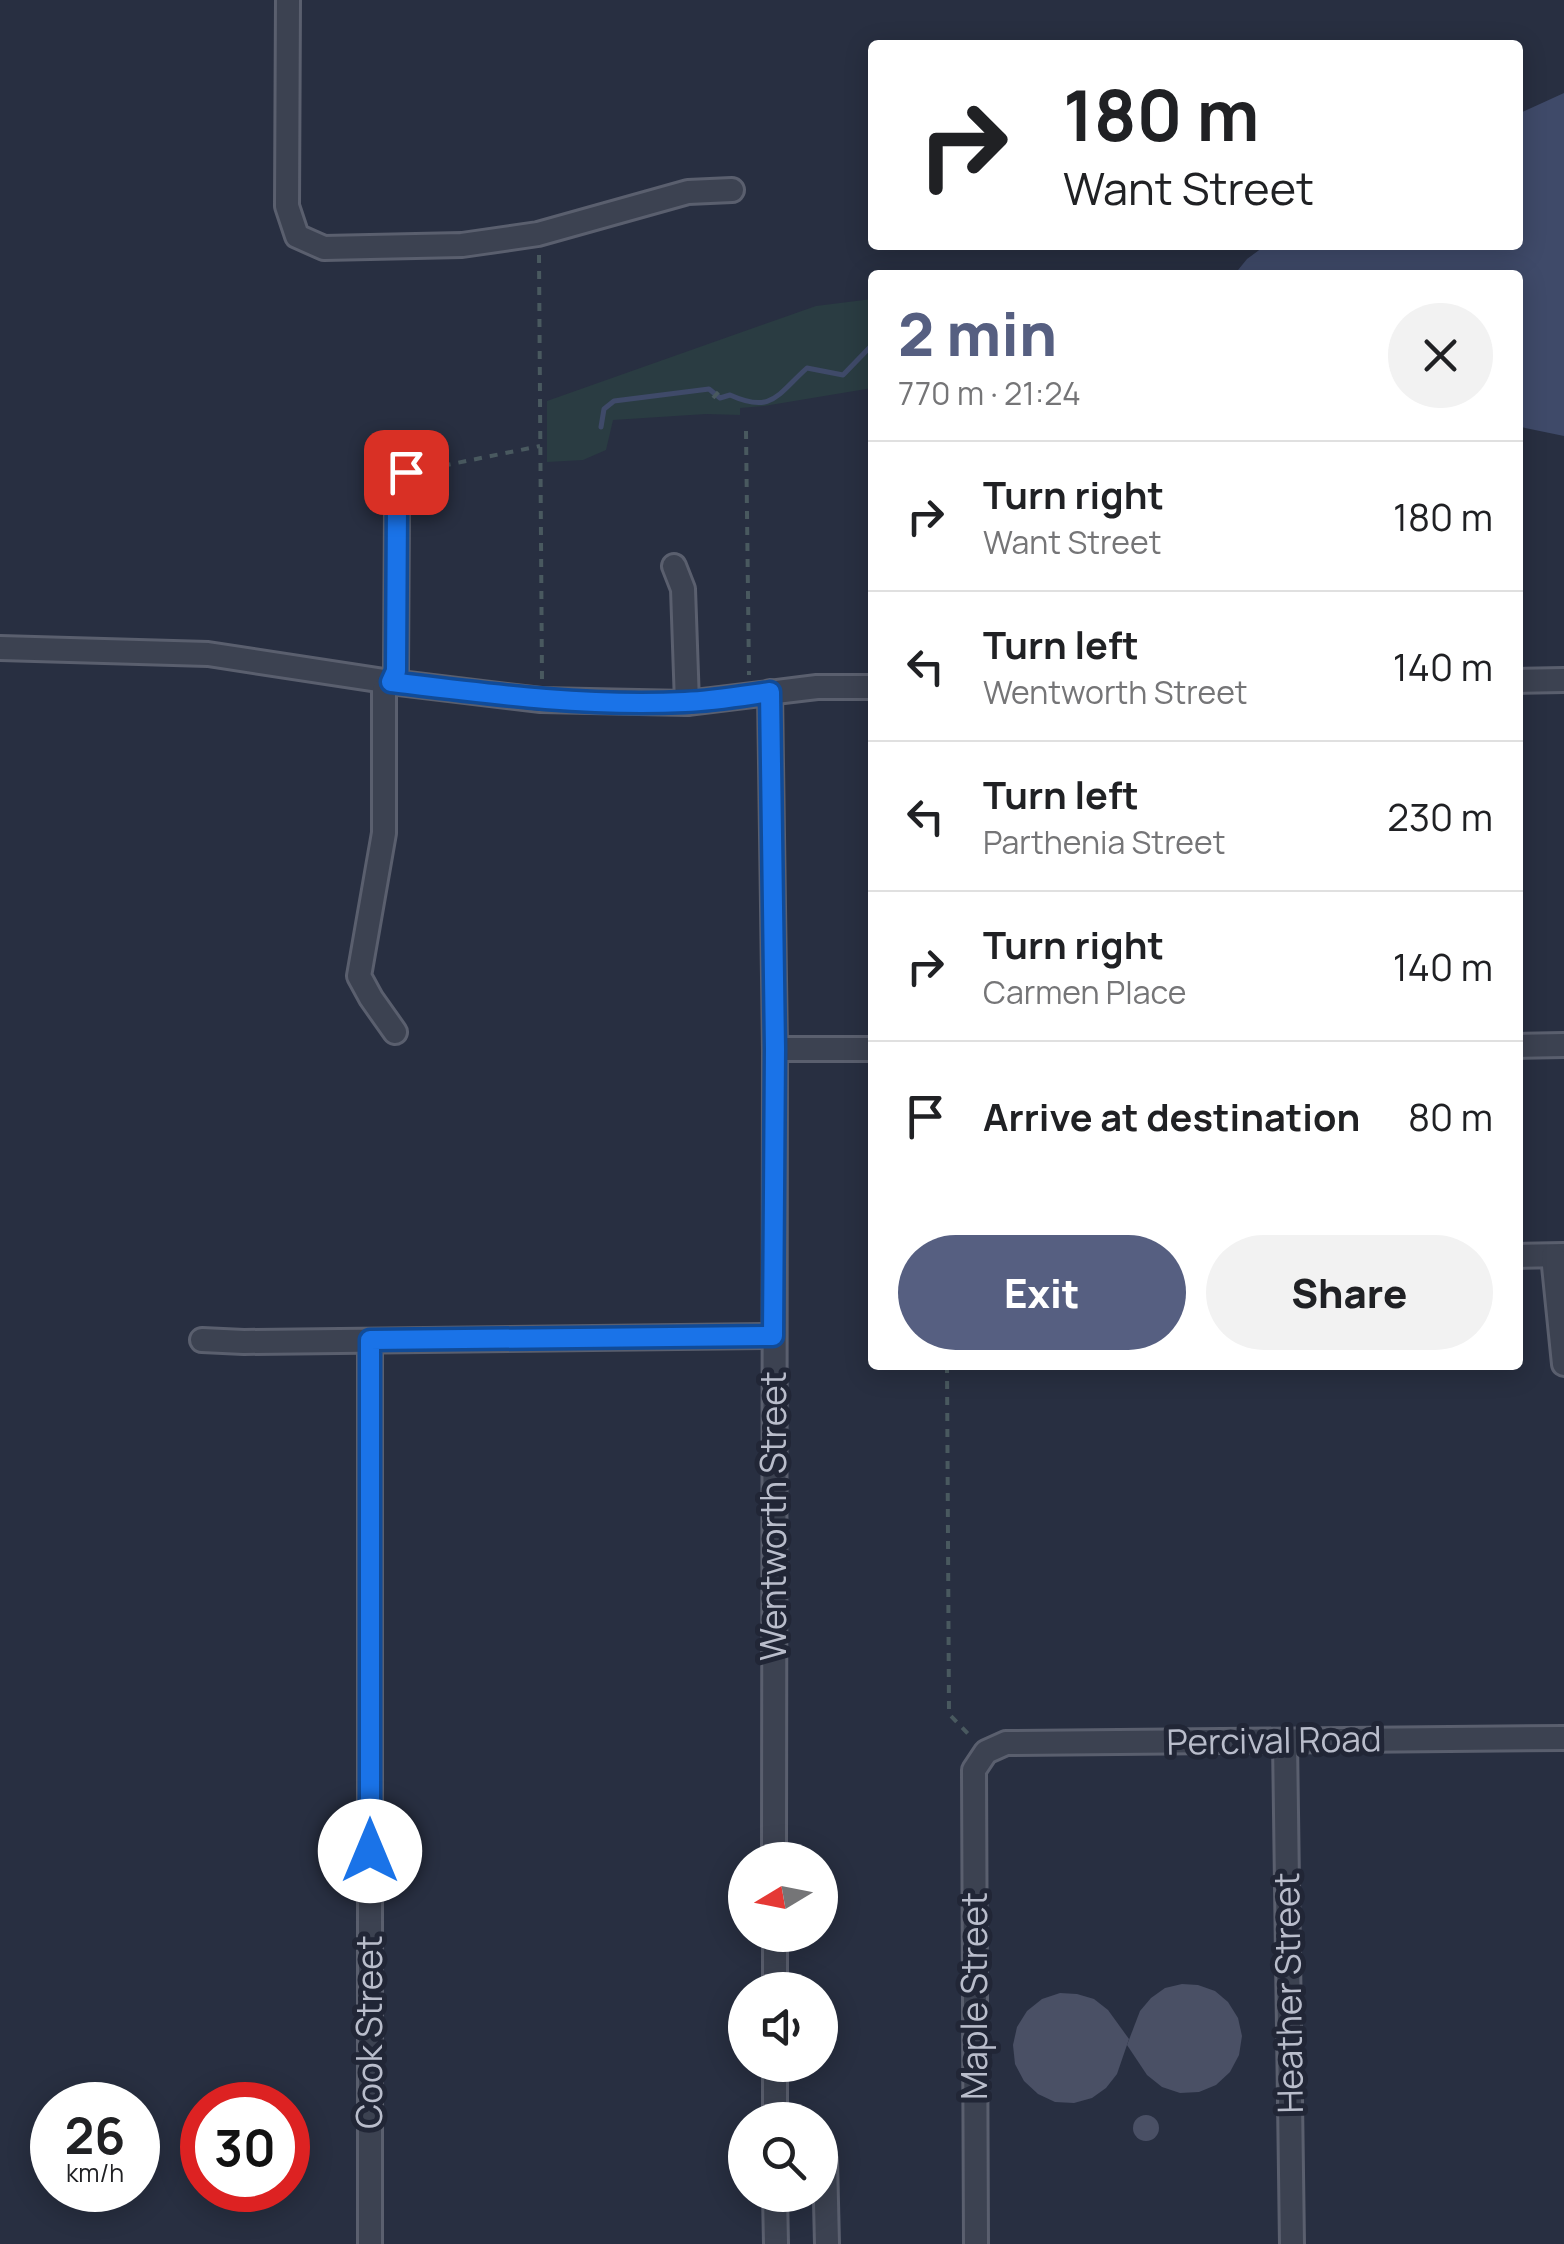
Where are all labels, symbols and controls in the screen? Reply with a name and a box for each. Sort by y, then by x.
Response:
text: 180 m [1063,66,1260,162]
icon: right [898,80,1028,210]
text: Want Street [1063,157,1314,219]
text: 2 min [898,292,1057,374]
button: close [1388,303,1493,408]
text: 770 m · 21:24 [898,371,1081,415]
pin [364,430,449,515]
icon: arrive [379,445,434,500]
text: Turn right [983,468,1164,520]
icon: right [898,489,953,544]
text: 180 m [1393,490,1493,542]
text: Want Street [983,520,1161,564]
text: Turn left [983,618,1139,670]
icon: left [898,639,953,694]
text: 140 m [1393,640,1493,692]
text: Wentworth Street [983,670,1248,714]
text: Turn left [983,768,1139,820]
icon: left [898,789,953,844]
text: 230 m [1387,790,1493,842]
text: Parthenia Street [983,820,1226,864]
text: Turn right [983,918,1164,970]
icon: right [898,939,953,994]
text: 140 m [1393,940,1493,992]
text: Carmen Place [983,970,1186,1014]
icon: arrive [898,1089,953,1144]
text: Arrive at destination [983,1090,1360,1142]
text: 80 m [1408,1090,1493,1142]
button: Exit [898,1235,1186,1350]
button: Share [1206,1235,1493,1350]
street label: Wentworth Street [749,1371,797,1661]
street label: Percival Road [1166,1714,1382,1766]
position arrow [318,1799,422,1903]
north arrow [728,1842,838,1952]
map controls [728,1842,838,2212]
street label: Heather Street [1262,1872,1314,2114]
street label: Maple Street [950,1892,998,2100]
street label: Cook Street [345,1935,393,2129]
button: sound [728,1972,838,2082]
speed limit sign: 30 [180,2082,310,2212]
text: 26 [65,2101,125,2169]
button: search [728,2102,838,2212]
text: km/h [66,2155,124,2190]

